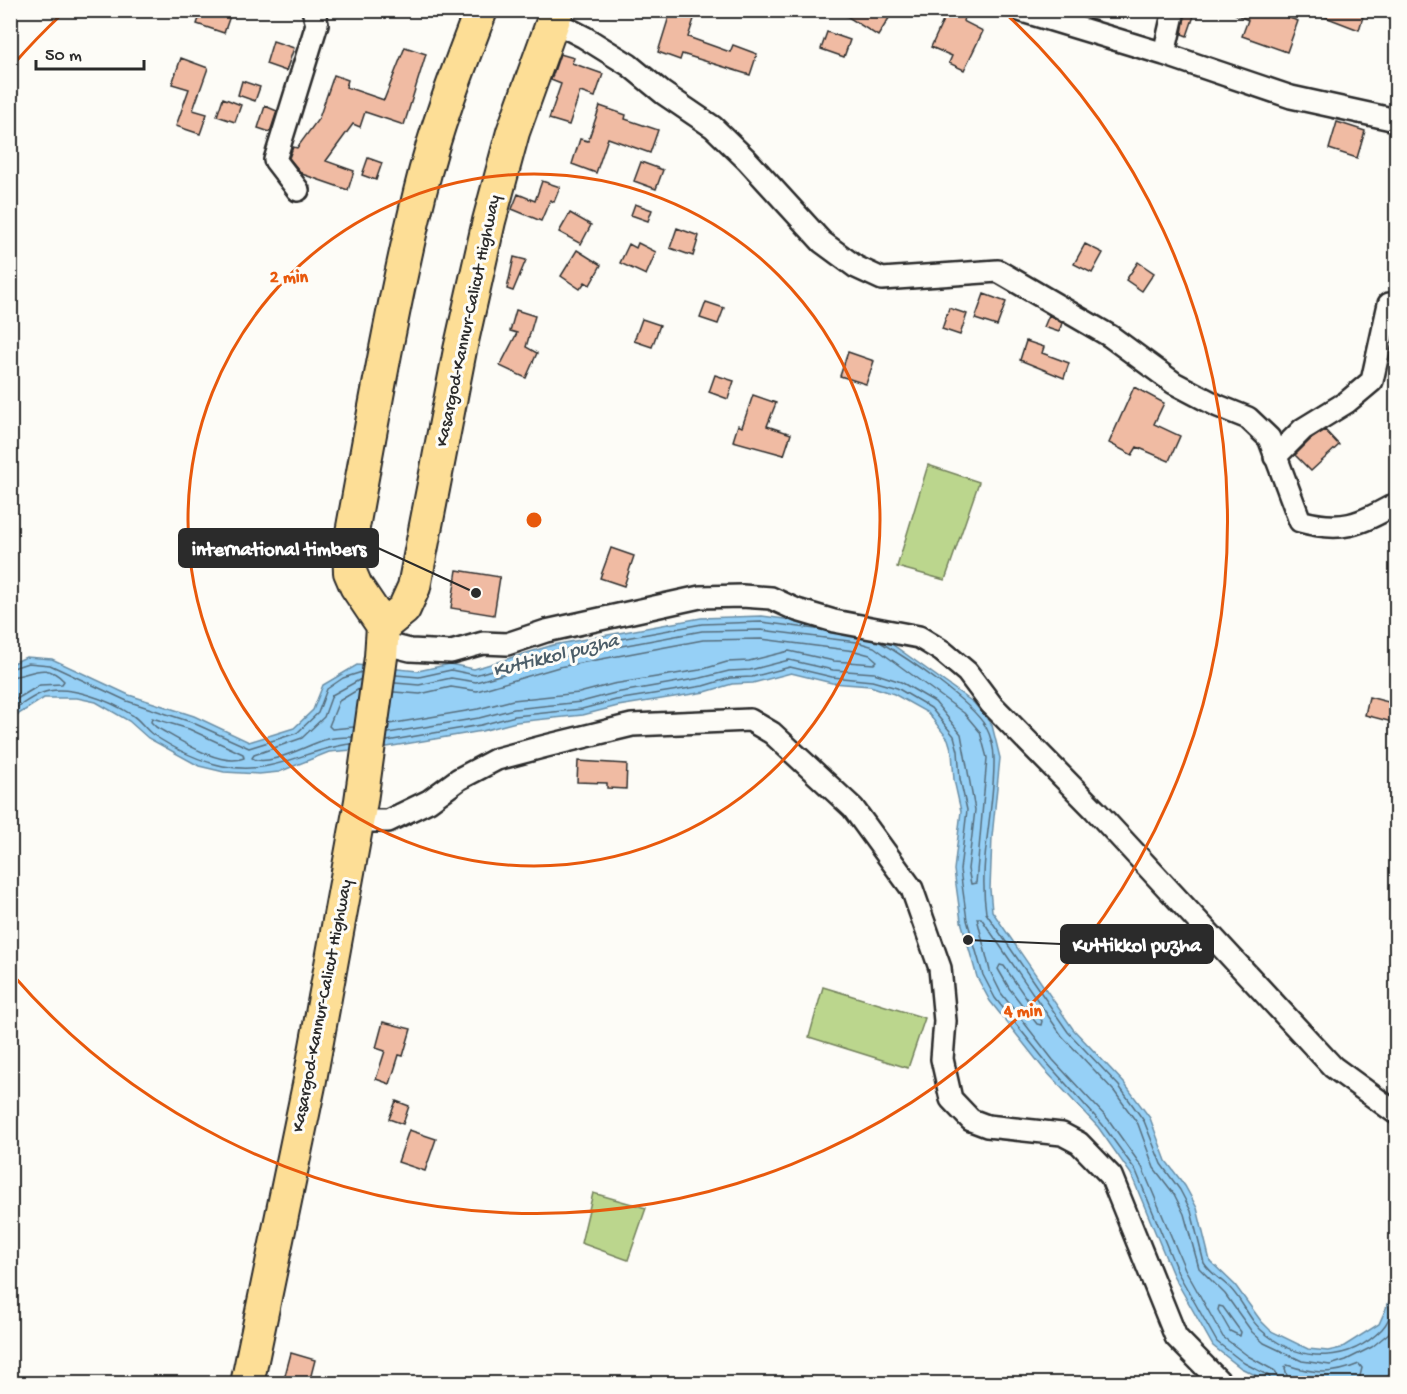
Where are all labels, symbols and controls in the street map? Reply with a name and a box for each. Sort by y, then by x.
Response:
scale bar [36,33,144,71]
text: 50 m [45,46,82,67]
street label: Kasargod-Kannur-Calicut Highway [432,193,506,449]
text: 2 min [270,268,309,289]
centre of rings [524,510,544,530]
callout: international timbers [179,529,378,567]
text: international timbers [192,540,368,563]
water label: Kuttikkol puzha [491,630,623,684]
street label: Kasargod-Kannur-Calicut Highway [288,878,358,1134]
callout: Kuttikkol puzha [1061,925,1213,963]
text: Kuttikkol puzha [1072,936,1202,959]
text: 4 min [1003,1002,1042,1023]

